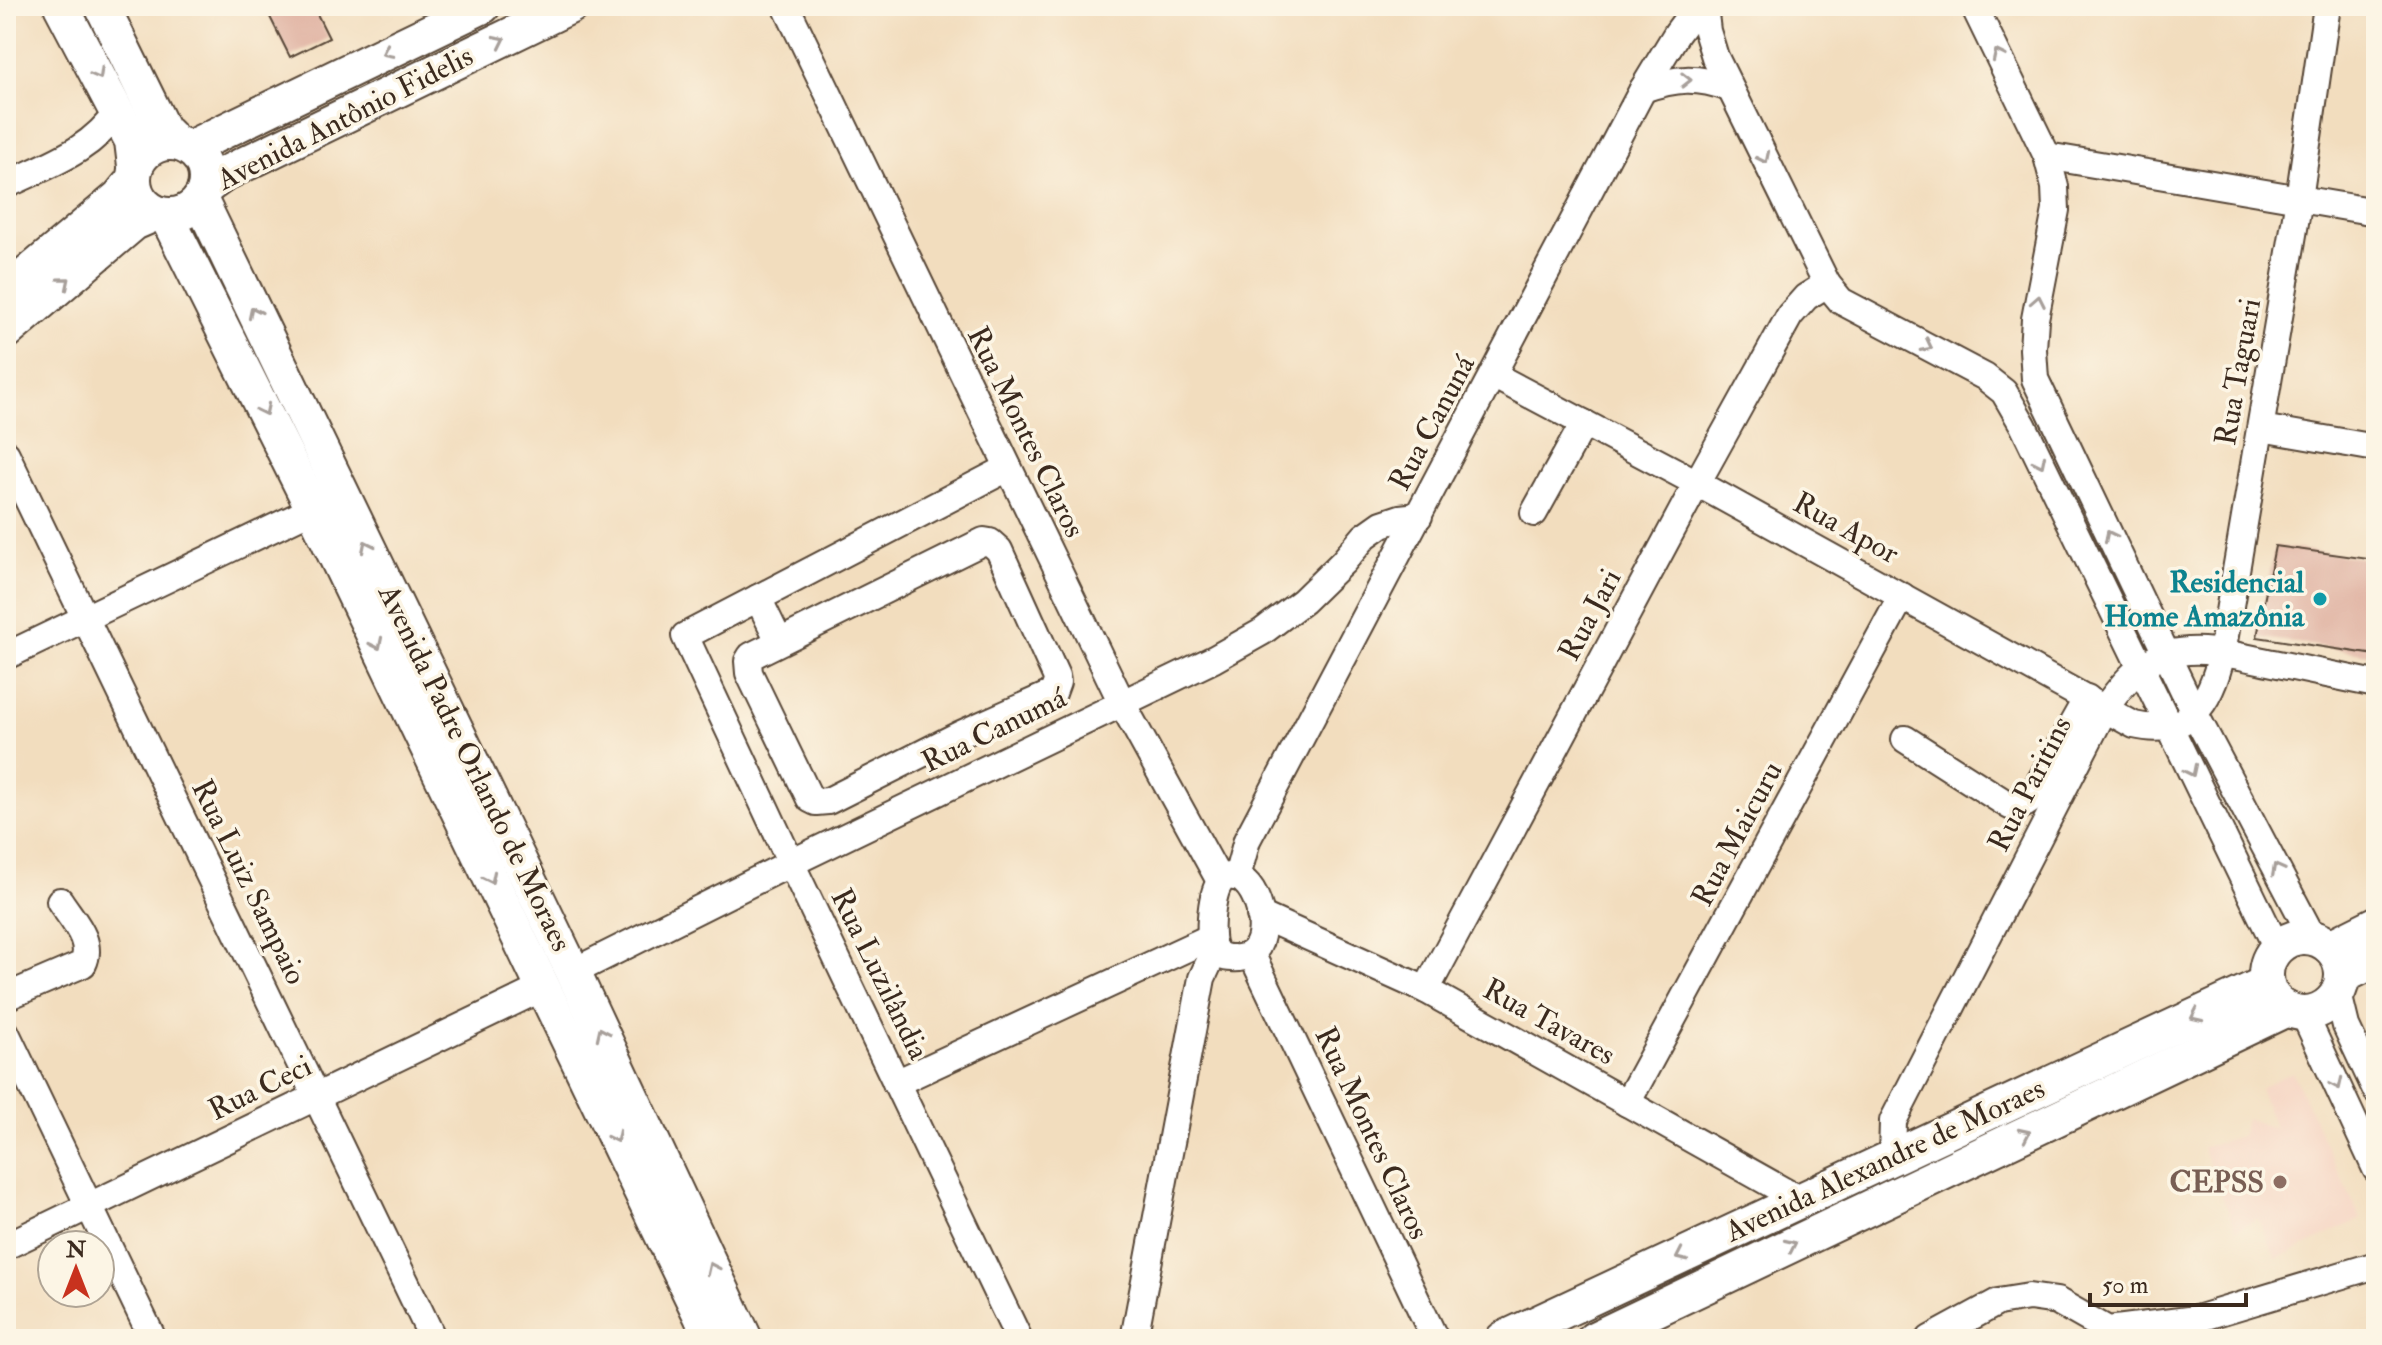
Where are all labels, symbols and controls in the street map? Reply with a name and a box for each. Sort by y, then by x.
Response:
one-way arrow [491,35,506,50]
street label: Avenida Antônio Fidelis [210,37,479,199]
one-way arrow [381,43,396,58]
one-way arrow [1992,49,2008,64]
one-way arrow [88,66,104,80]
one-way arrow [1680,71,1693,89]
one-way arrow [1754,149,1770,164]
one-way arrow [56,277,71,292]
one-way arrow [2029,295,2046,308]
street label: Rua Taguari [2207,296,2269,448]
one-way arrow [248,306,264,321]
street label: Rua Montes Claros [959,320,1093,544]
one-way arrow [1918,337,1933,352]
street label: Rua Canuná [1381,348,1483,497]
one-way arrow [254,401,269,416]
one-way arrow [2030,453,2046,468]
street label: Rua Apor [1787,484,1905,572]
one-way arrow [2104,530,2120,545]
one-way arrow [361,540,377,555]
street label: Rua Jari [1551,563,1629,667]
place label: Residencial Home Amazônia [2104,564,2306,635]
street label: Avenida Padre Orlando de Moraes [370,578,580,957]
marker: Residencial Home Amazônia [2311,590,2329,608]
one-way arrow [367,635,383,650]
street label: Rua Canumá [916,679,1073,781]
street label: Rua Paritins [1980,710,2080,858]
street label: Rua Maicuru [1683,755,1791,913]
one-way arrow [2181,763,2197,777]
street label: Rua Luiz Sampaio [183,773,315,991]
one-way arrow [2271,862,2286,877]
one-way arrow [480,870,496,884]
street label: Rua Luzilândia [823,882,938,1066]
street label: Rua Tavares [1477,971,1621,1073]
one-way arrow [2189,1006,2204,1022]
street label: Rua Montes Claros [1307,1021,1437,1245]
one-way arrow [596,1027,612,1041]
street label: Rua Ceci [202,1047,318,1129]
street label: Avenida Alexandre de Moraes [1719,1070,2051,1251]
one-way arrow [2327,1076,2343,1091]
one-way arrow [2017,1128,2032,1144]
one-way arrow [605,1129,621,1144]
place label: CEPSS [2170,1164,2264,1201]
marker: CEPSS [2271,1173,2289,1191]
north arrow [36,1229,116,1309]
text: N [65,1236,86,1264]
one-way arrow [1782,1239,1797,1255]
one-way arrow [1675,1246,1689,1262]
scale bar [2090,1257,2246,1307]
one-way arrow [706,1262,722,1277]
text: 50 m [2102,1270,2149,1301]

